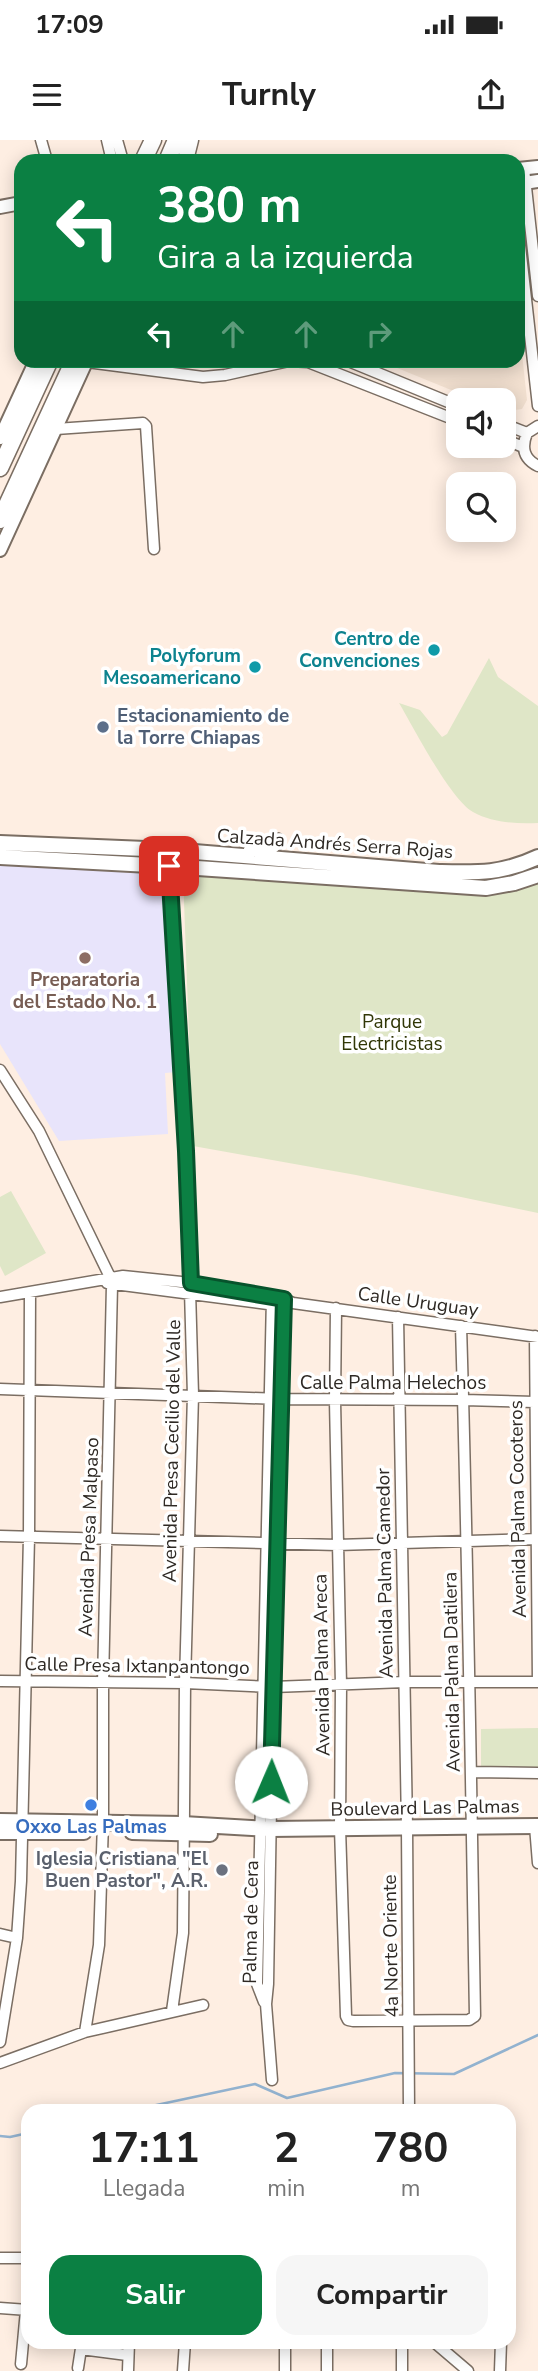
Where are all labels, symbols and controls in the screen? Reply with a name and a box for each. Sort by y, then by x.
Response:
text: 17:09 [35,7,104,42]
text: Turnly [222,73,316,116]
icon: menu [28,76,66,114]
icon: share [472,76,510,114]
text: 380 m [157,172,301,239]
icon: left [42,182,133,273]
text: Gira a la izquierda [157,236,414,279]
icon: left [141,315,179,353]
icon: ahead [214,315,252,353]
icon: ahead [287,315,325,353]
icon: right [360,315,398,353]
map controls [446,388,516,542]
button: sound [446,388,516,458]
button: search [446,472,516,542]
place label: Centro de Convenciones [299,626,420,674]
marker: Centro de Convenciones [426,642,442,658]
place label: Polyforum Mesoamericano [103,643,241,691]
marker: Polyforum Mesoamericano [247,659,263,675]
place label: Estacionamiento de la Torre Chiapas [117,703,289,751]
marker: Estacionamiento de la Torre Chiapas [95,719,111,735]
street label: Calzada Andrés Serra Rojas [216,823,454,865]
pin [139,836,199,896]
icon: arrive [150,847,188,885]
marker: Preparatoria del Estado No. 1 [77,950,93,966]
place label: Preparatoria del Estado No. 1 [13,967,157,1015]
park label: Parque Electricistas [341,1009,443,1057]
street label: Calle Uruguay [356,1281,480,1323]
street label: Avenida Presa Cecilio del Valle [157,1319,187,1583]
street label: Calle Palma Helechos [300,1370,486,1396]
street label: Avenida Palma Cocoteros [503,1400,533,1618]
street label: Avenida Presa Malpaso [73,1437,105,1637]
street label: Avenida Palma Camedor [370,1468,400,1678]
street label: Avenida Palma Datilera [437,1572,467,1772]
street label: Avenida Palma Areca [307,1574,337,1756]
street label: Calle Presa Ixtanpantongo [24,1651,250,1681]
position arrow [234,1745,308,1819]
street label: Boulevard Las Palmas [330,1793,520,1823]
marker: Oxxo Las Palmas [83,1797,99,1813]
place label: Oxxo Las Palmas [15,1814,167,1840]
place label: Iglesia Cristiana "El Buen Pastor", A.R. [36,1846,208,1894]
street label: Palma de Cera [237,1860,265,1984]
marker: Iglesia Cristiana "El Buen Pastor", A.R. [214,1862,230,1878]
street label: 4a Norte Oriente [377,1874,405,2018]
text: 17:11 [89,2120,200,2177]
text: 2 [274,2120,299,2177]
text: 780 [373,2120,448,2177]
text: Llegada [103,2173,185,2204]
text: min [267,2173,305,2204]
text: m [401,2173,421,2204]
button: Salir [49,2255,262,2335]
button: Compartir [276,2255,488,2335]

